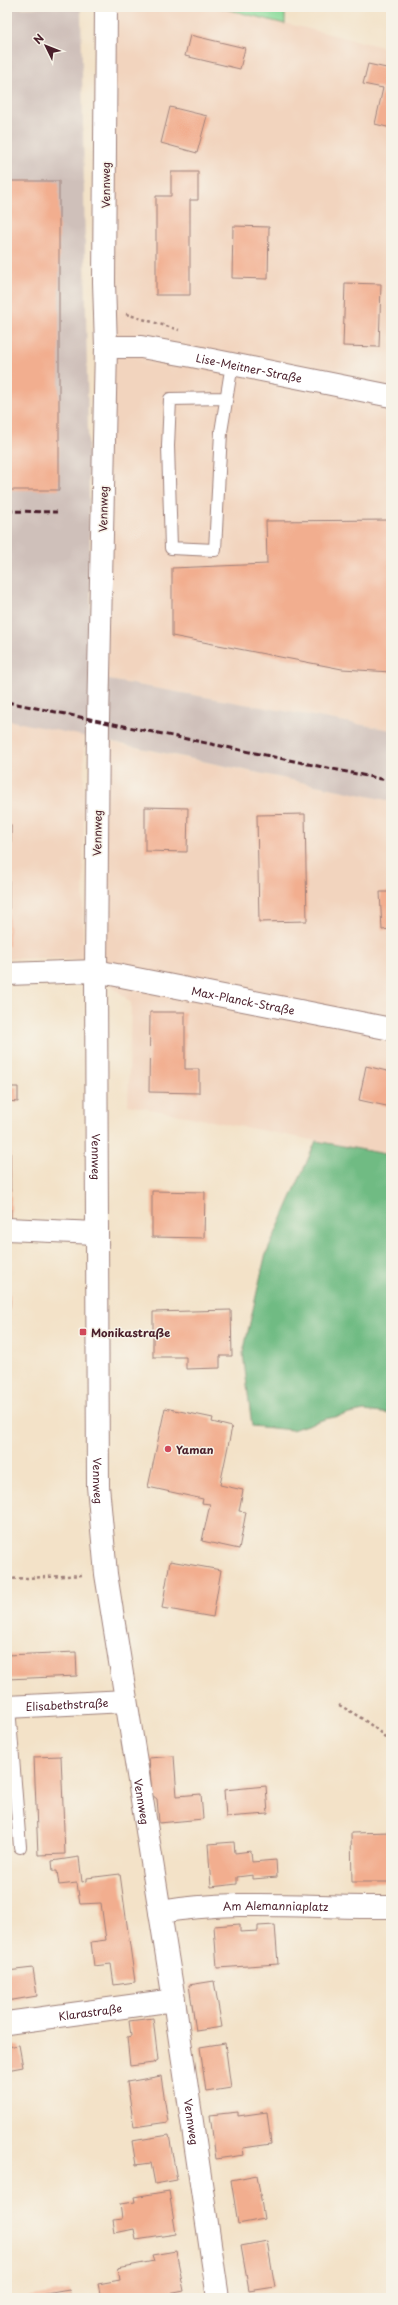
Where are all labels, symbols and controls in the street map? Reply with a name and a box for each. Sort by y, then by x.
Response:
north arrow [26,26,66,66]
text: N [29,30,48,48]
street label: Vennweg [97,162,114,208]
street label: Lise-Meitner-Straße [194,349,304,386]
street label: Vennweg [94,486,112,532]
street label: Vennweg [88,810,106,856]
street label: Max-Planck-Straße [190,981,296,1018]
street label: Vennweg [88,1134,105,1180]
place label: Monikastraße [91,1324,170,1341]
marker: Monikastraße [78,1327,88,1337]
place label: Yaman [176,1441,214,1458]
marker: Yaman [163,1444,173,1454]
street label: Vennweg [89,1458,108,1505]
street label: Elisabethstraße [25,1693,109,1715]
street label: Vennweg [130,1777,154,1826]
street label: Am Alemanniaplatz [223,1896,329,1915]
street label: Klarastraße [58,1999,123,2024]
street label: Vennweg [180,2098,204,2146]

